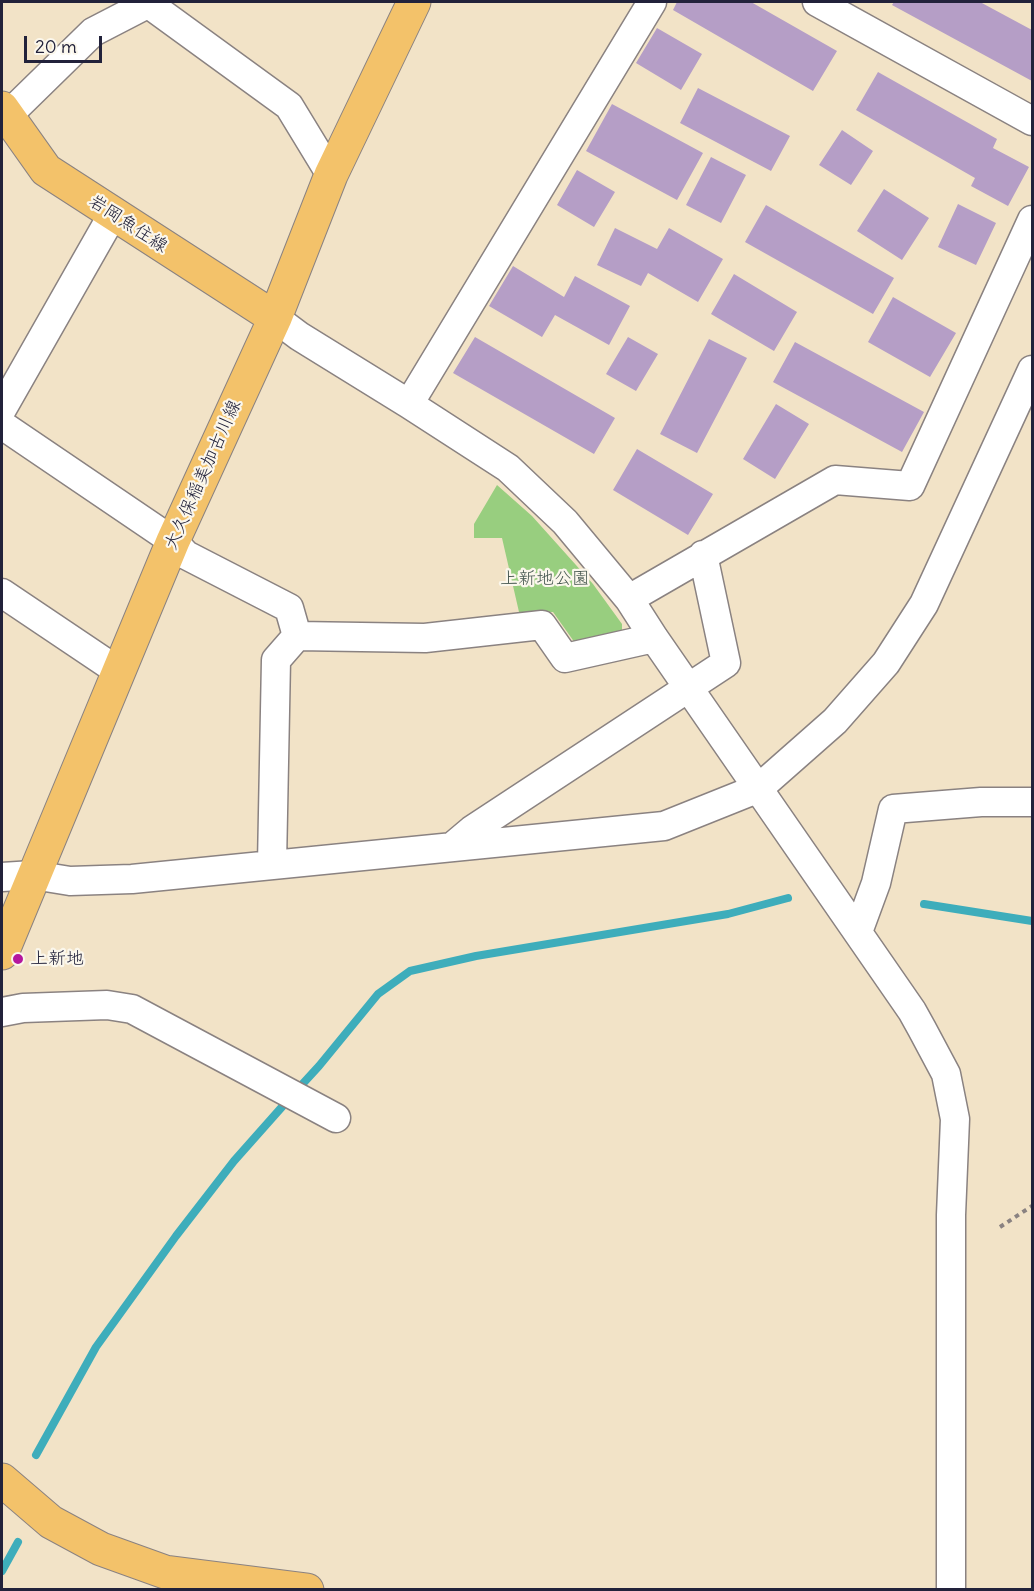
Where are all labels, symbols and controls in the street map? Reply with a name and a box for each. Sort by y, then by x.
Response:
scale bar [27,24,105,62]
text: 20 m [35,35,77,58]
street label: 岩岡魚住線 [84,190,172,258]
street label: 大久保稲美加古川線 [160,397,246,553]
park label: 上新地公園 [500,568,590,590]
place label: 上新地 [30,948,84,970]
marker: 上新地 [11,952,25,966]

